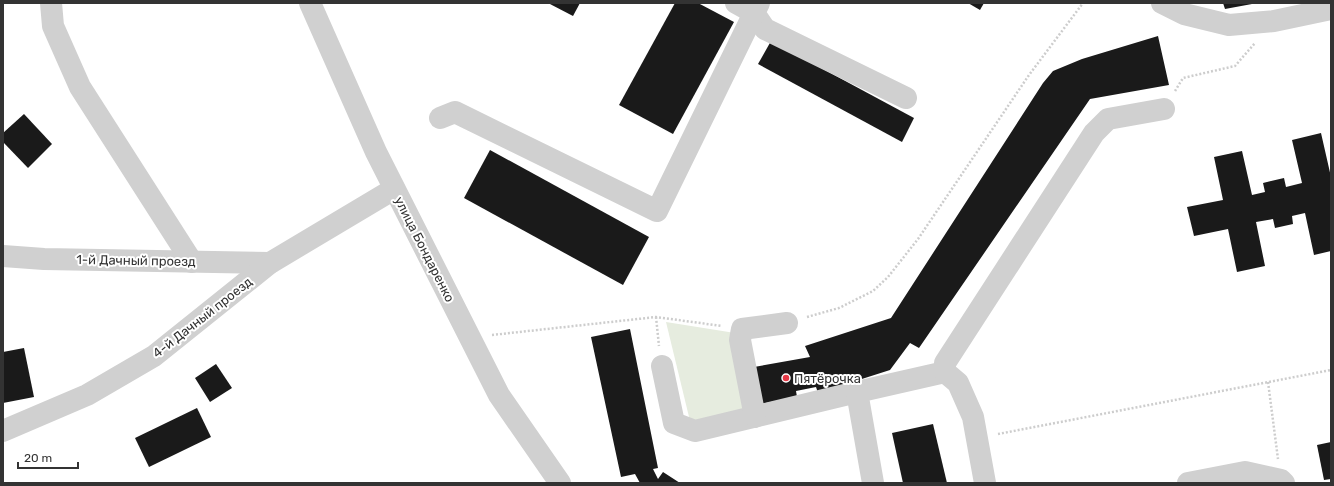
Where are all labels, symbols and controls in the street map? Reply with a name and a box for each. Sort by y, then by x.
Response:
street label: улица Бондаренко [391,194,458,304]
street label: 1-й Дачный проезд [76,252,196,269]
street label: 4-й Дачный проезд [150,274,255,361]
place label: Пятёрочка [794,371,861,386]
marker: Пятёрочка [781,373,791,383]
scale bar [18,444,78,470]
text: 20 m [24,451,52,465]

